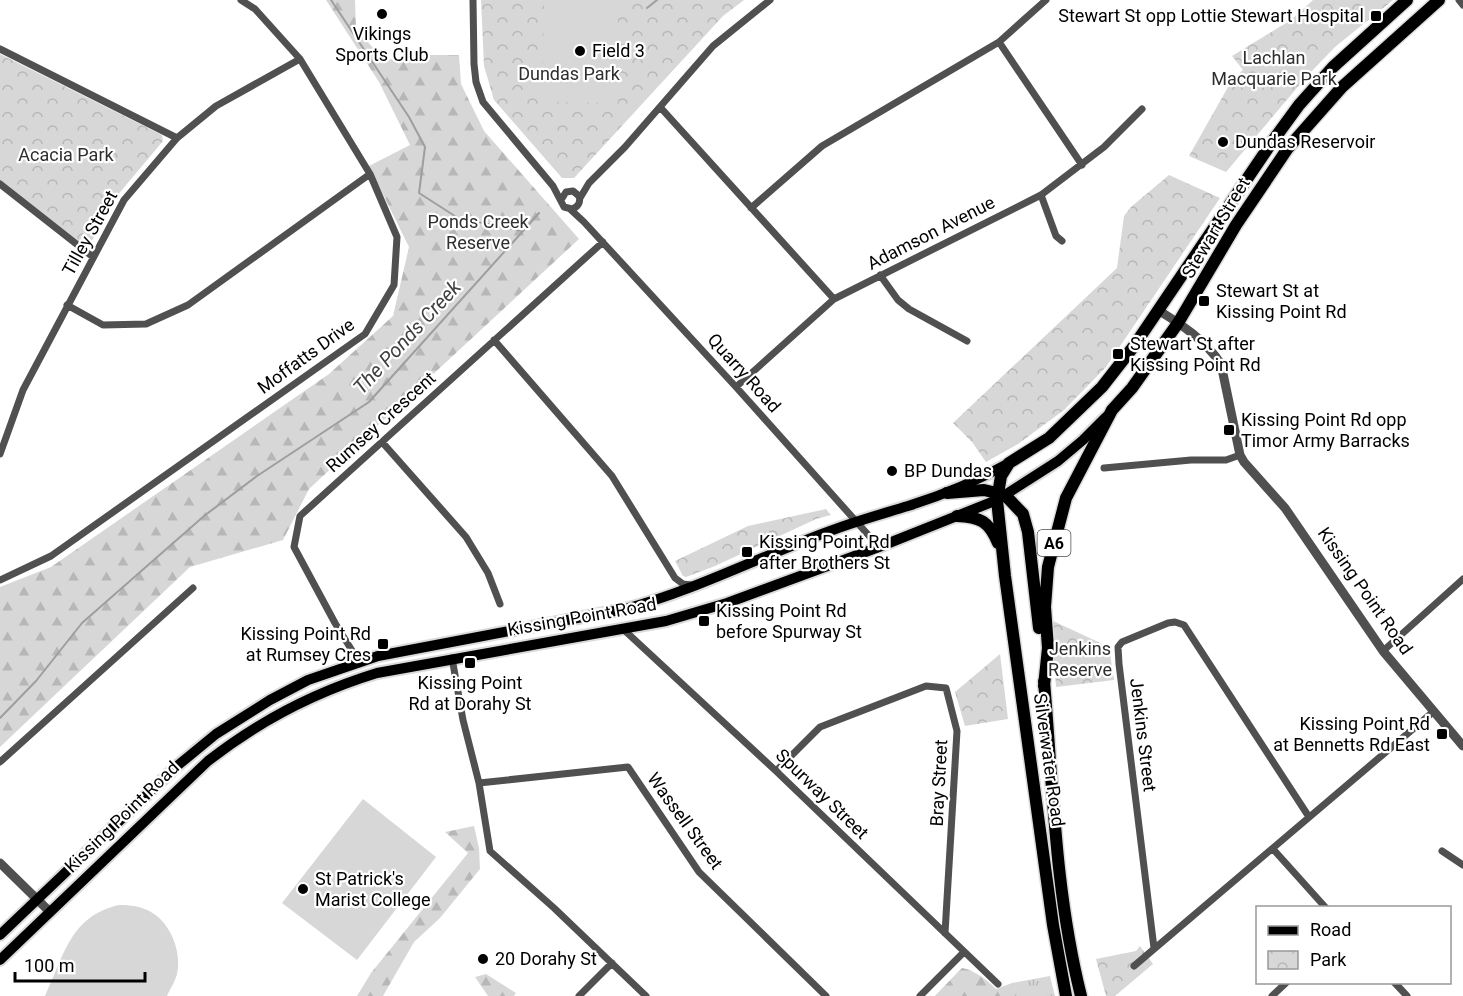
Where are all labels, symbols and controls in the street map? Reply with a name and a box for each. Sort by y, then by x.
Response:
place label: Stewart St opp Lottie Stewart Hospital [1058,5,1364,26]
marker: Vikings Sports Club [375,7,389,21]
marker: Stewart St opp Lottie Stewart Hospital [1369,9,1383,23]
place label: Vikings Sports Club [335,23,429,65]
place label: Field 3 [592,40,645,61]
marker: Field 3 [573,44,587,58]
park label: Lachlan Macquarie Park [1211,47,1338,89]
park label: Dundas Park [518,63,621,84]
place label: Dundas Reservoir [1235,131,1375,152]
marker: Dundas Reservoir [1216,135,1230,149]
park label: Acacia Park [18,144,115,165]
street label: Stewart Street [1177,173,1254,282]
street label: Tilley Street [58,187,122,279]
street label: Adamson Avenue [864,191,998,274]
park label: Ponds Creek Reserve [427,211,529,253]
water label: The Ponds Creek [348,274,467,399]
place label: Stewart St at Kissing Point Rd [1216,280,1347,322]
marker: Stewart St at Kissing Point Rd [1197,294,1211,308]
street label: Moffatts Drive [253,314,358,398]
street label: Quarry Road [704,329,785,416]
place label: Stewart St after Kissing Point Rd [1130,333,1261,375]
marker: Stewart St after Kissing Point Rd [1111,347,1125,361]
street label: Rumsey Crescent [322,367,440,476]
place label: Kissing Point Rd opp Timor Army Barracks [1241,409,1410,451]
marker: Kissing Point Rd opp Timor Army Barracks [1222,423,1236,437]
place label: BP Dundas [904,460,992,481]
marker: BP Dundas [885,464,899,478]
street label: Kissing Point Road [1314,523,1417,658]
road number: A6 [1038,530,1070,556]
place label: Kissing Point Rd after Brothers St [759,531,890,573]
marker: Kissing Point Rd after Brothers St [740,545,754,559]
street label: Kissing Point Road [506,593,658,640]
place label: Kissing Point Rd before Spurway St [716,600,862,642]
marker: Kissing Point Rd before Spurway St [697,614,711,628]
place label: Kissing Point Rd at Rumsey Cres [240,623,371,665]
marker: Kissing Point Rd at Rumsey Cres [376,637,390,651]
park label: Jenkins Reserve [1048,638,1112,680]
marker: Kissing Point Rd at Dorahy St [463,656,477,670]
place label: Kissing Point Rd at Dorahy St [409,672,532,714]
street label: Jenkins Street [1126,677,1161,793]
street label: Silverwater Road [1030,692,1069,828]
place label: Kissing Point Rd at Bennetts Rd East [1273,713,1430,755]
marker: Kissing Point Rd at Bennetts Rd East [1435,727,1449,741]
street label: Bray Street [926,739,951,827]
street label: Spurway Street [772,744,873,843]
street label: Kissing Point Road [60,757,183,877]
street label: Wassell Street [643,768,728,873]
place label: St Patrick's Marist College [315,868,431,910]
marker: St Patrick's Marist College [296,882,310,896]
legend [1256,906,1451,984]
text: Road [1310,919,1351,940]
scale bar [15,945,146,983]
place label: 20 Dorahy St [495,948,597,969]
text: Park [1310,949,1347,970]
marker: 20 Dorahy St [476,952,490,966]
text: 100 m [24,955,75,976]

